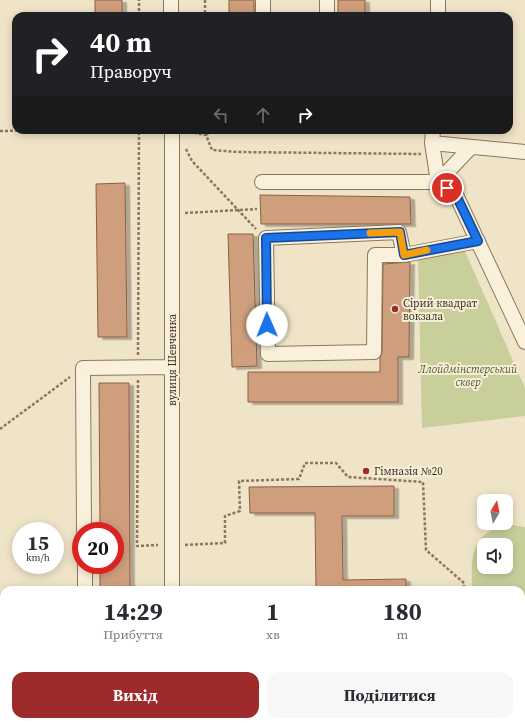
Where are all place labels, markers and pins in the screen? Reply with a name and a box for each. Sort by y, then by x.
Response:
pin [430,171,464,205]
place label: Сірий квадрат вокзала [403,296,478,324]
marker: Сірий квадрат вокзала [390,304,400,314]
place label: Гімназія №20 [374,464,443,479]
marker: Гімназія №20 [361,466,371,476]

